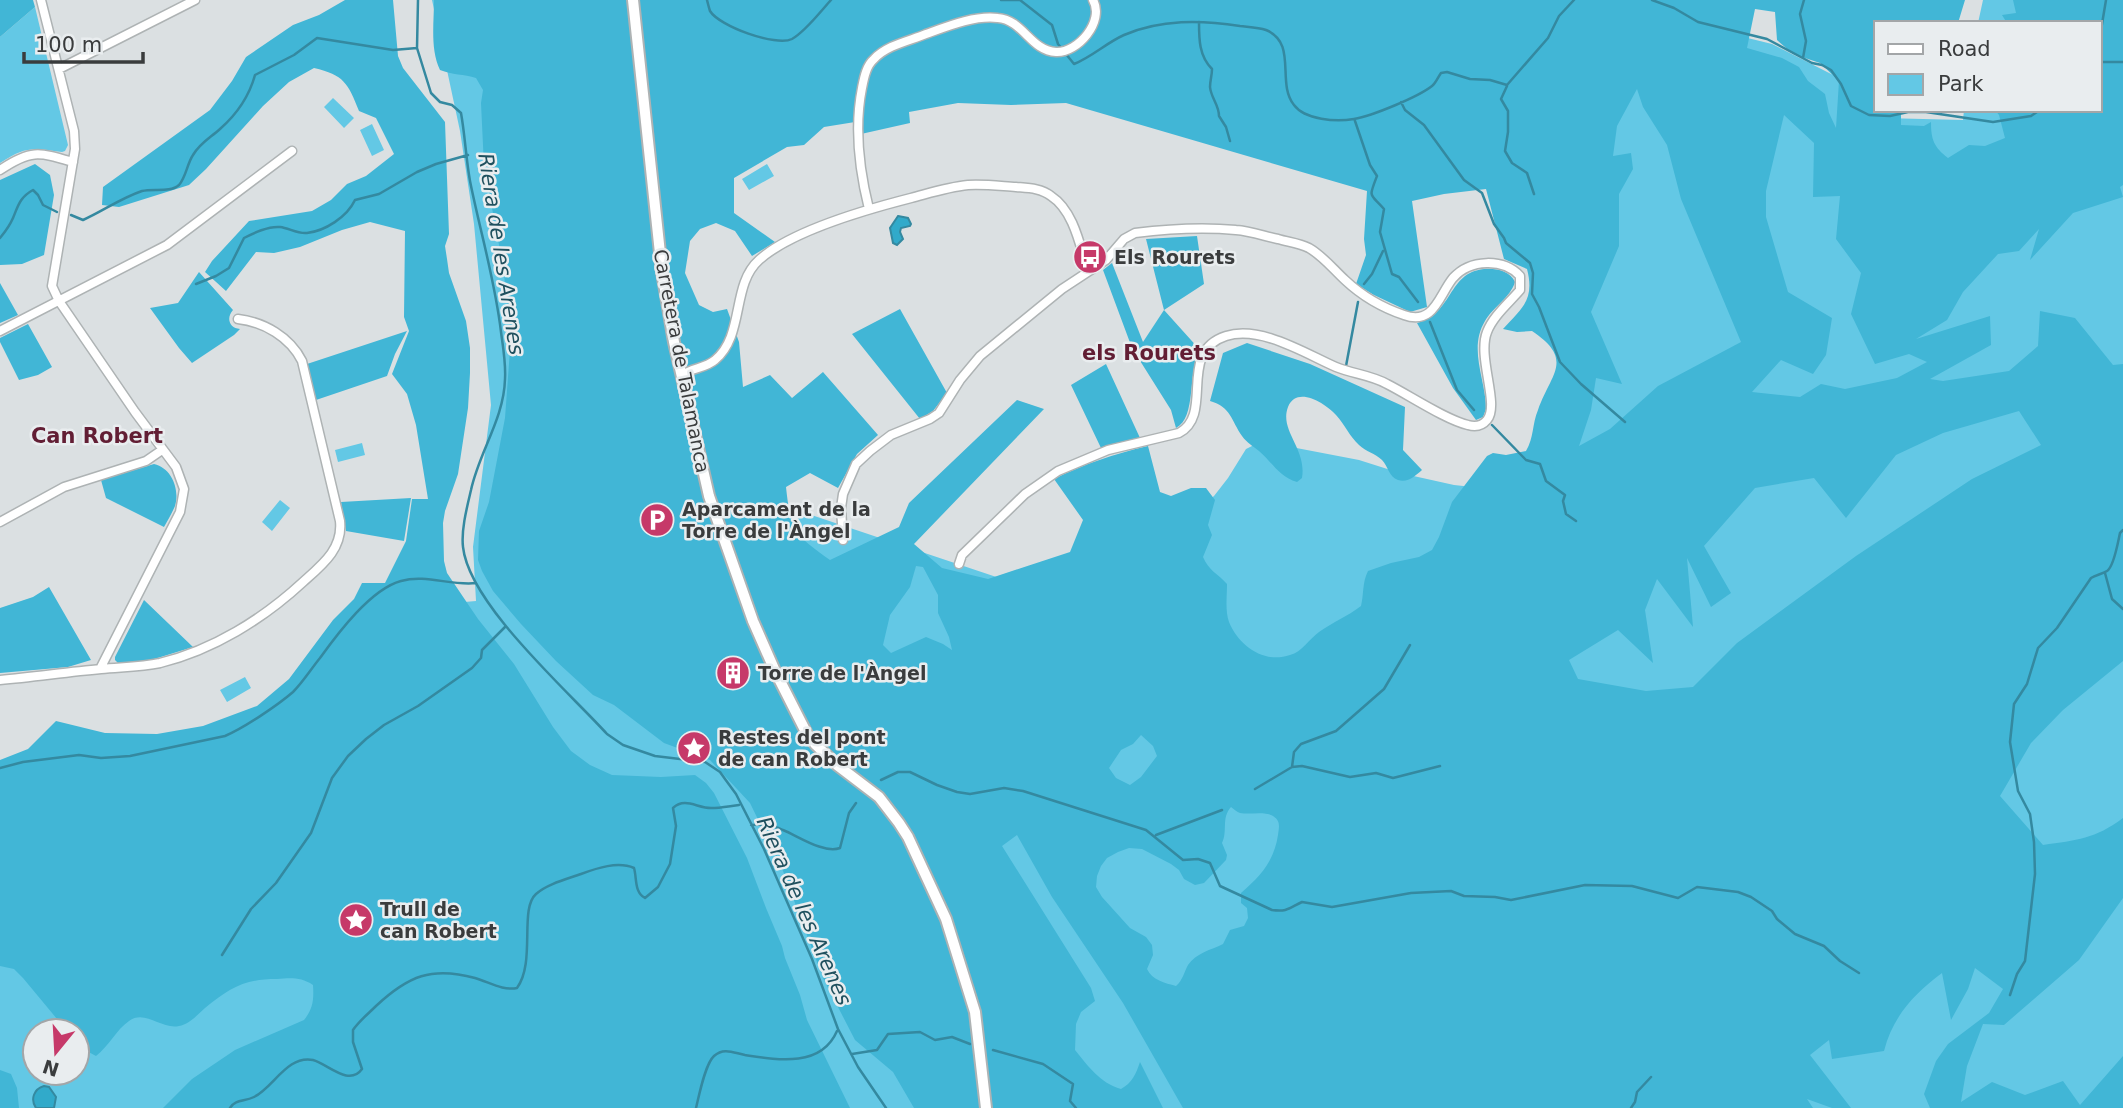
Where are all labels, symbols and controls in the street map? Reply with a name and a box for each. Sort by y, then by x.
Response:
scale bar [24,21,144,65]
legend [1874,21,2102,112]
text: 100 m [35,33,102,57]
text: Road [1938,37,1991,61]
text: Park [1938,72,1984,96]
water label: Riera de les Arenes [473,151,529,357]
bus stop icon: Els Rourets [1071,238,1109,276]
place label: Els Rourets [1114,246,1235,268]
street label: Carretera de Talamanca [650,247,714,475]
district label: els Rourets [1082,341,1216,365]
district label: Can Robert [31,424,163,448]
place label: Aparcament de la Torre de l'Àngel [682,498,871,542]
parking icon: Aparcament de la Torre de l'Àngel [638,501,676,539]
building icon: Torre de l'Àngel [714,654,752,692]
place label: Torre de l'Àngel [758,662,926,684]
place label: Restes del pont de can Robert [718,726,886,770]
place icon: Restes del pont de can Robert [675,729,713,767]
water label: Riera de les Arenes [752,813,856,1009]
place label: Trull de can Robert [380,898,497,942]
place icon: Trull de can Robert [337,901,375,939]
north arrow [21,1017,91,1087]
text: N [40,1055,62,1081]

